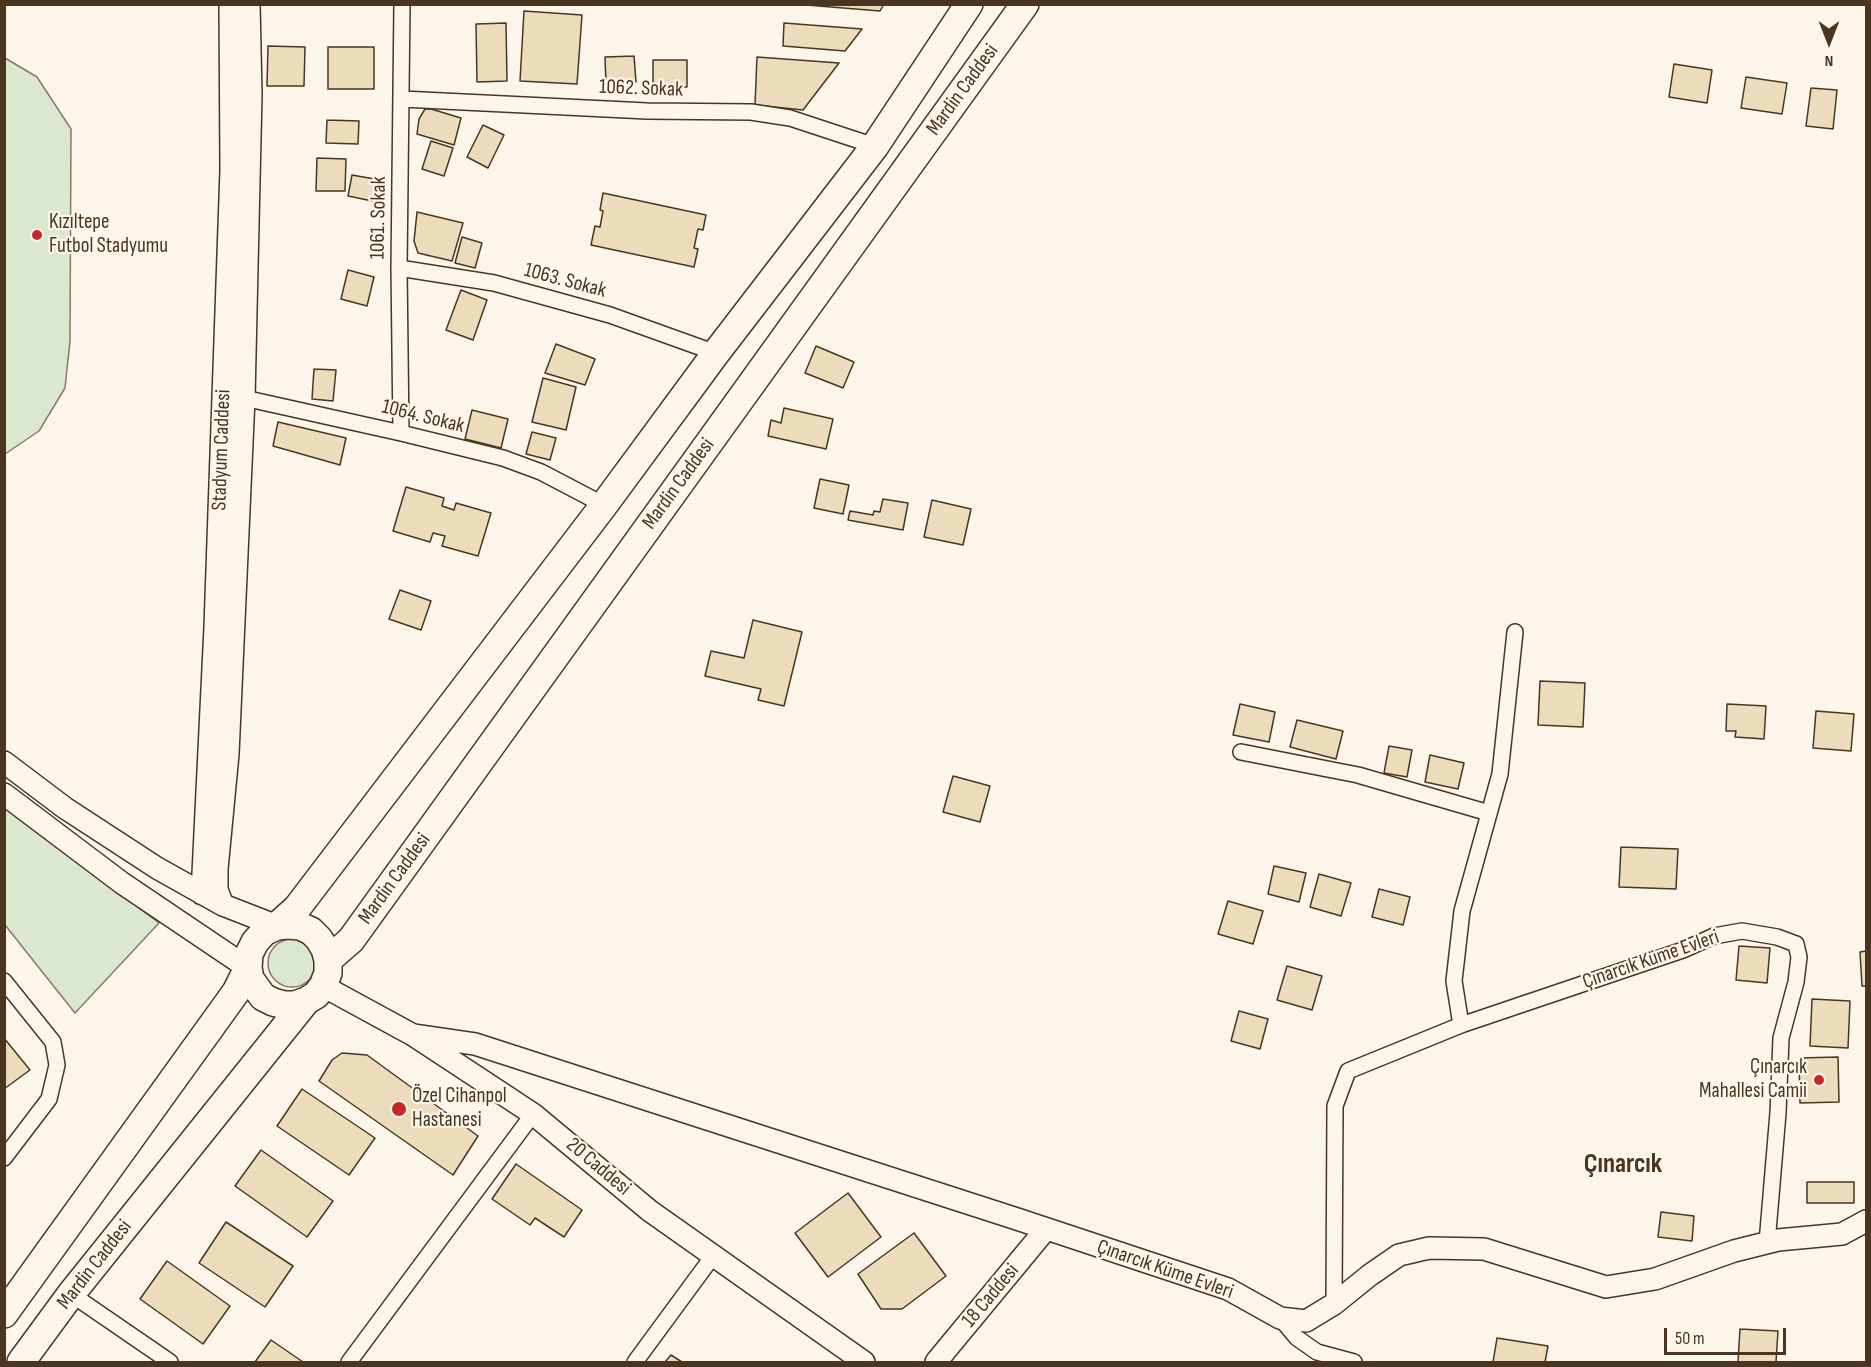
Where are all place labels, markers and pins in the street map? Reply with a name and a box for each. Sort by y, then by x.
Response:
place label: Kızıltepe Futbol Stadyumu [49,210,168,260]
marker: Kızıltepe Futbol Stadyumu [30,228,44,242]
place label: Çınarcık Mahallesi Camii [1699,1055,1807,1105]
marker: Çınarcık Mahallesi Camii [1812,1073,1826,1087]
place label: Özel Cihanpol Hastanesi [412,1084,507,1134]
marker: Özel Cihanpol Hastanesi [390,1100,408,1118]

